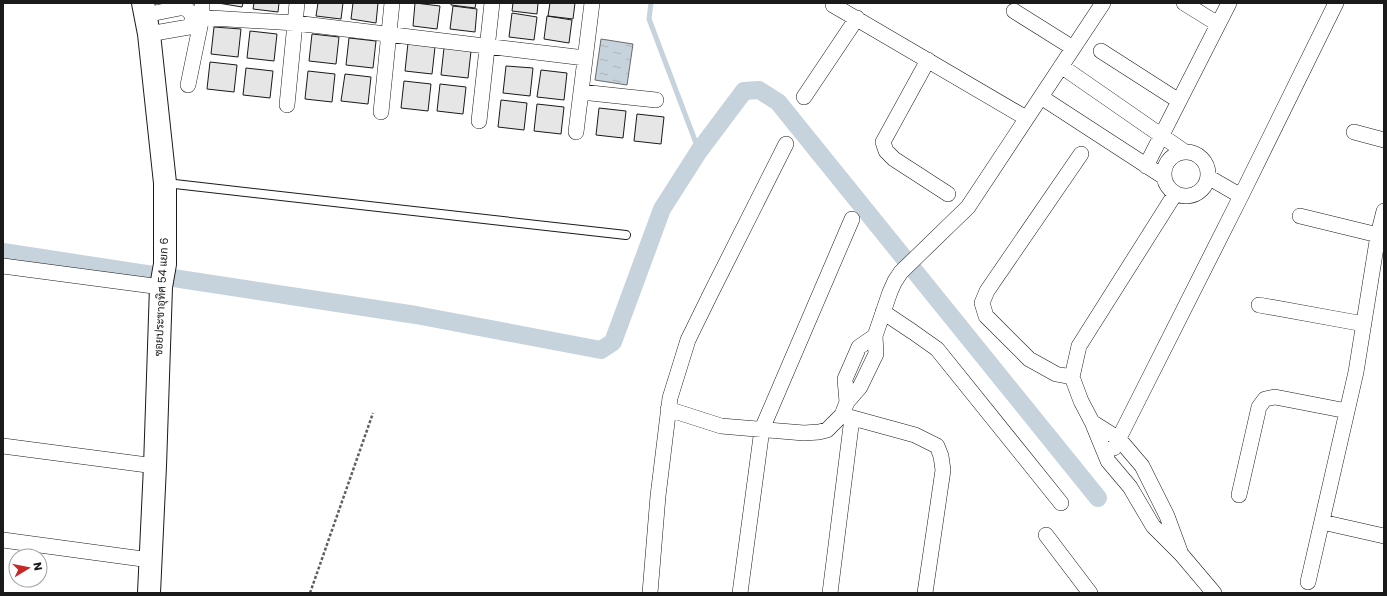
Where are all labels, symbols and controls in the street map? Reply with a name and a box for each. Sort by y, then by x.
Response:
street label: ซอยประชาอุทิศ 54 แยก 6 [150,237,173,357]
north arrow [8,548,48,588]
text: N [29,561,46,572]

